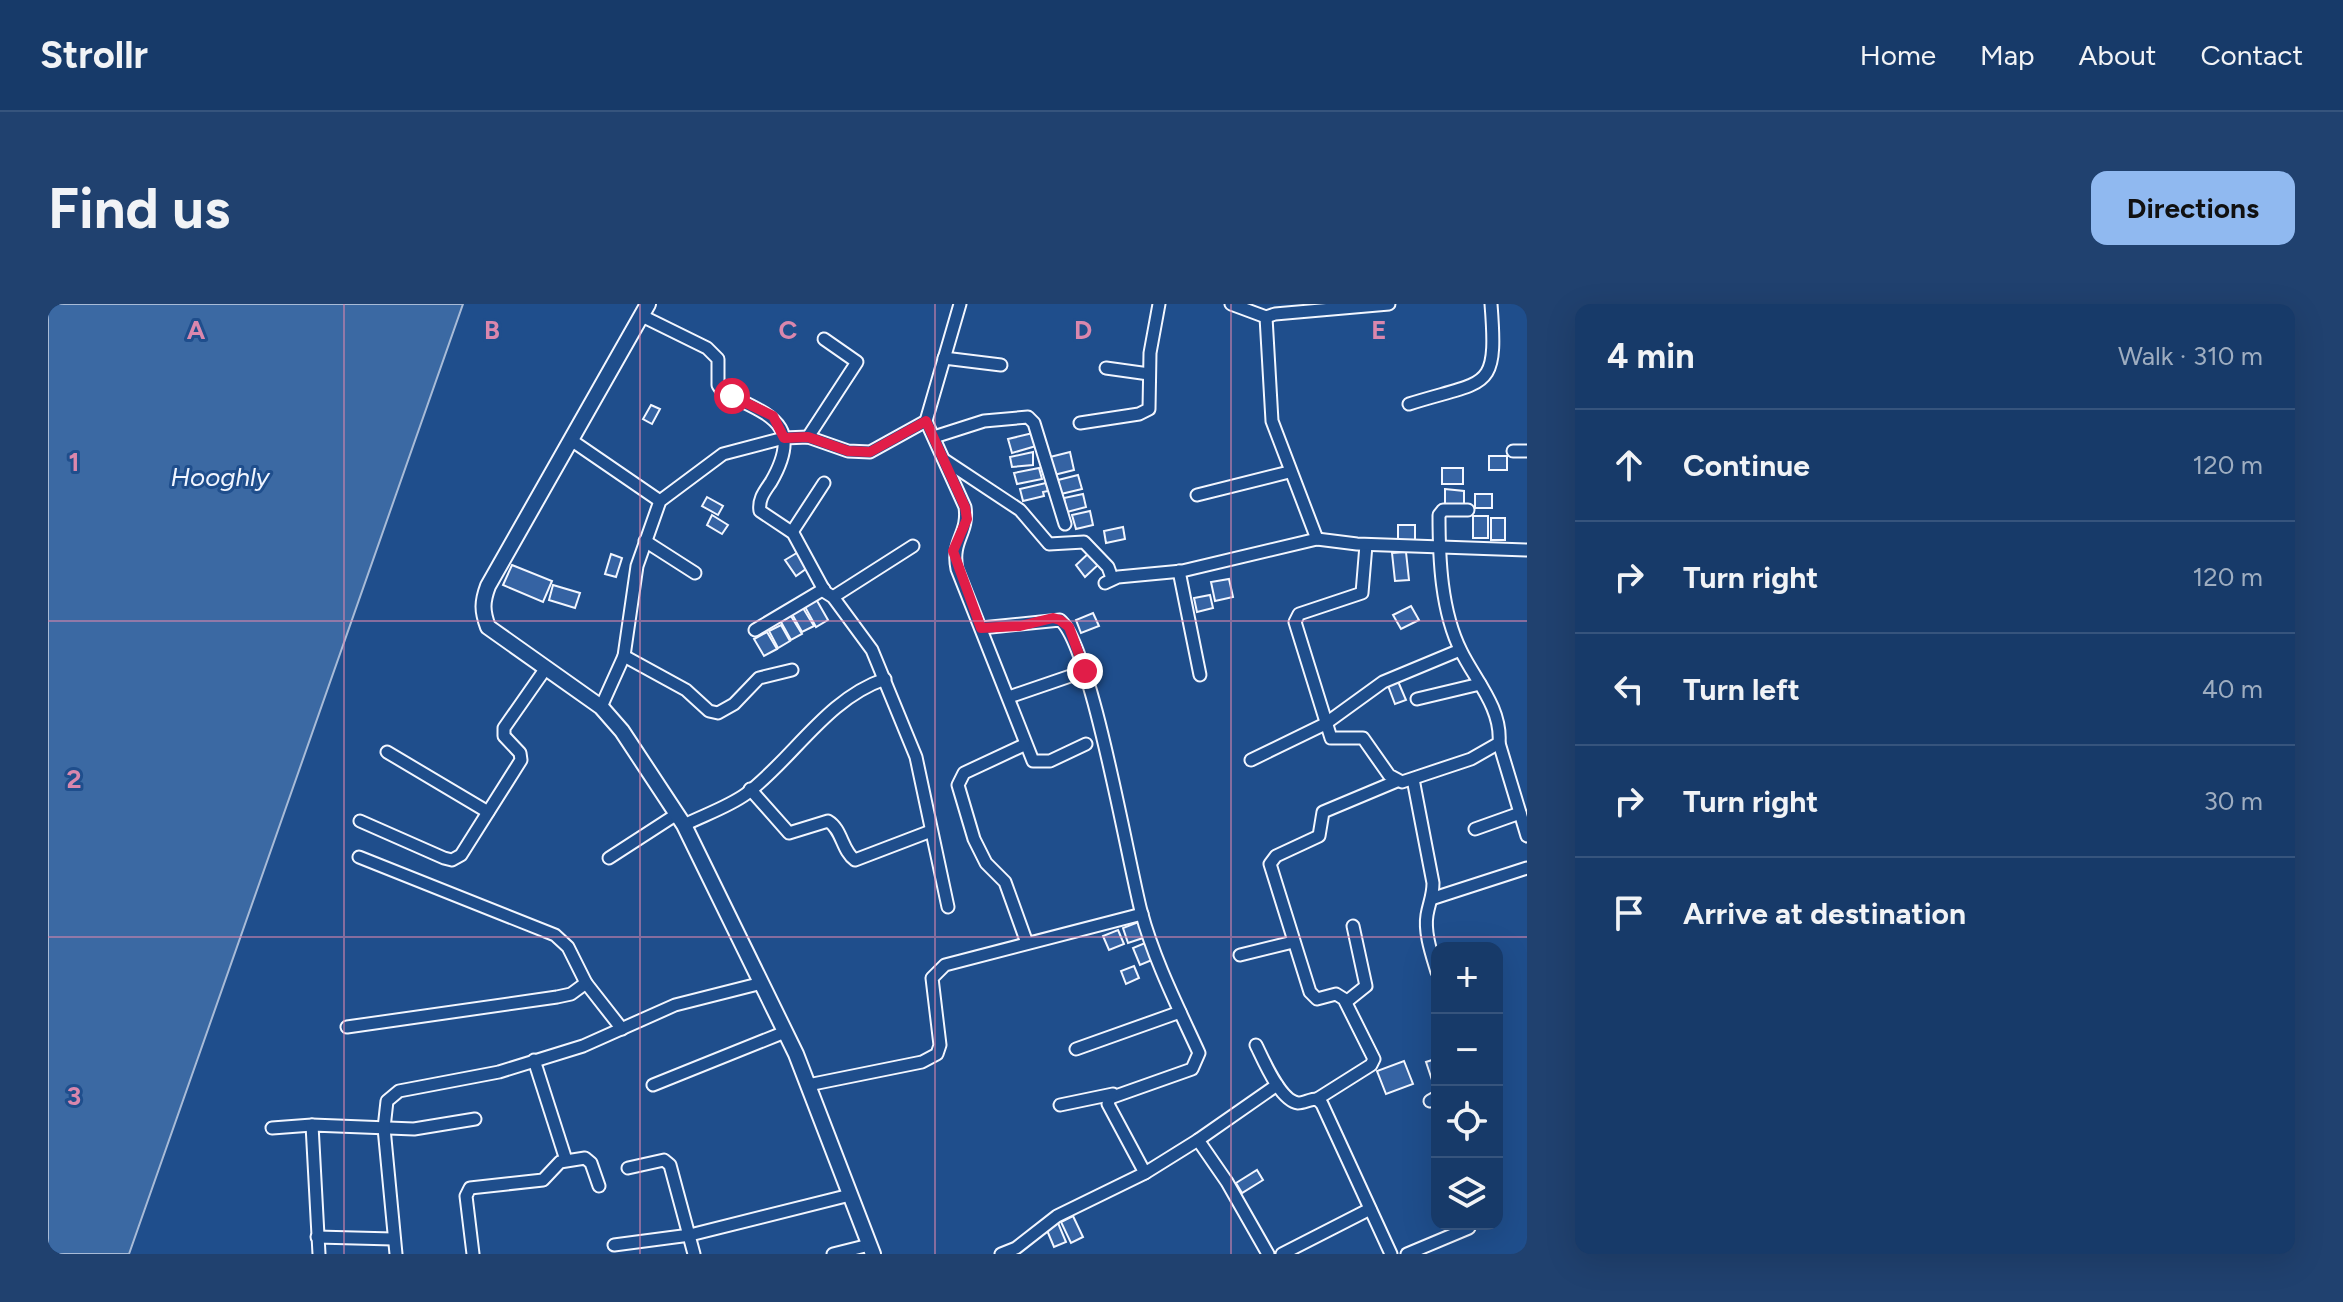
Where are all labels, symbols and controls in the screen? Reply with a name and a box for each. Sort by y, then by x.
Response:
text: Strollr [40,32,148,78]
text: Home [1860,38,1936,72]
text: Map [1980,38,2035,72]
text: About [2079,38,2156,72]
text: Contact [2200,38,2303,72]
button: Directions [2091,171,2295,245]
text: Find us [48,175,230,242]
text: A [187,314,206,346]
text: B [484,314,500,346]
text: C [779,314,798,346]
text: D [1074,314,1092,346]
text: E [1371,314,1387,346]
text: 4 min [1607,336,1694,377]
text: Walk · 310 m [2118,340,2263,372]
route start [714,378,750,414]
icon: ahead [1607,443,1651,487]
text: 1 [69,446,79,478]
text: Continue [1683,447,1810,484]
text: 120 m [2193,449,2263,481]
water label: Hooghly [171,461,271,493]
icon: right [1607,555,1651,599]
text: Turn right [1683,559,1818,596]
text: 120 m [2193,561,2263,593]
route end [1067,653,1103,689]
icon: left [1607,667,1651,711]
text: Turn left [1683,671,1800,708]
text: 40 m [2202,673,2263,705]
text: 2 [66,763,82,795]
icon: right [1607,779,1651,823]
text: Turn right [1683,783,1818,820]
text: 30 m [2204,785,2263,817]
icon: arrive [1607,891,1651,935]
text: Arrive at destination [1683,895,1966,932]
map controls [1431,942,1503,1230]
button: + [1431,942,1503,1014]
button: − [1431,1014,1503,1086]
text: 3 [67,1080,81,1112]
button: locate [1431,1086,1503,1158]
button: layers [1431,1158,1503,1230]

